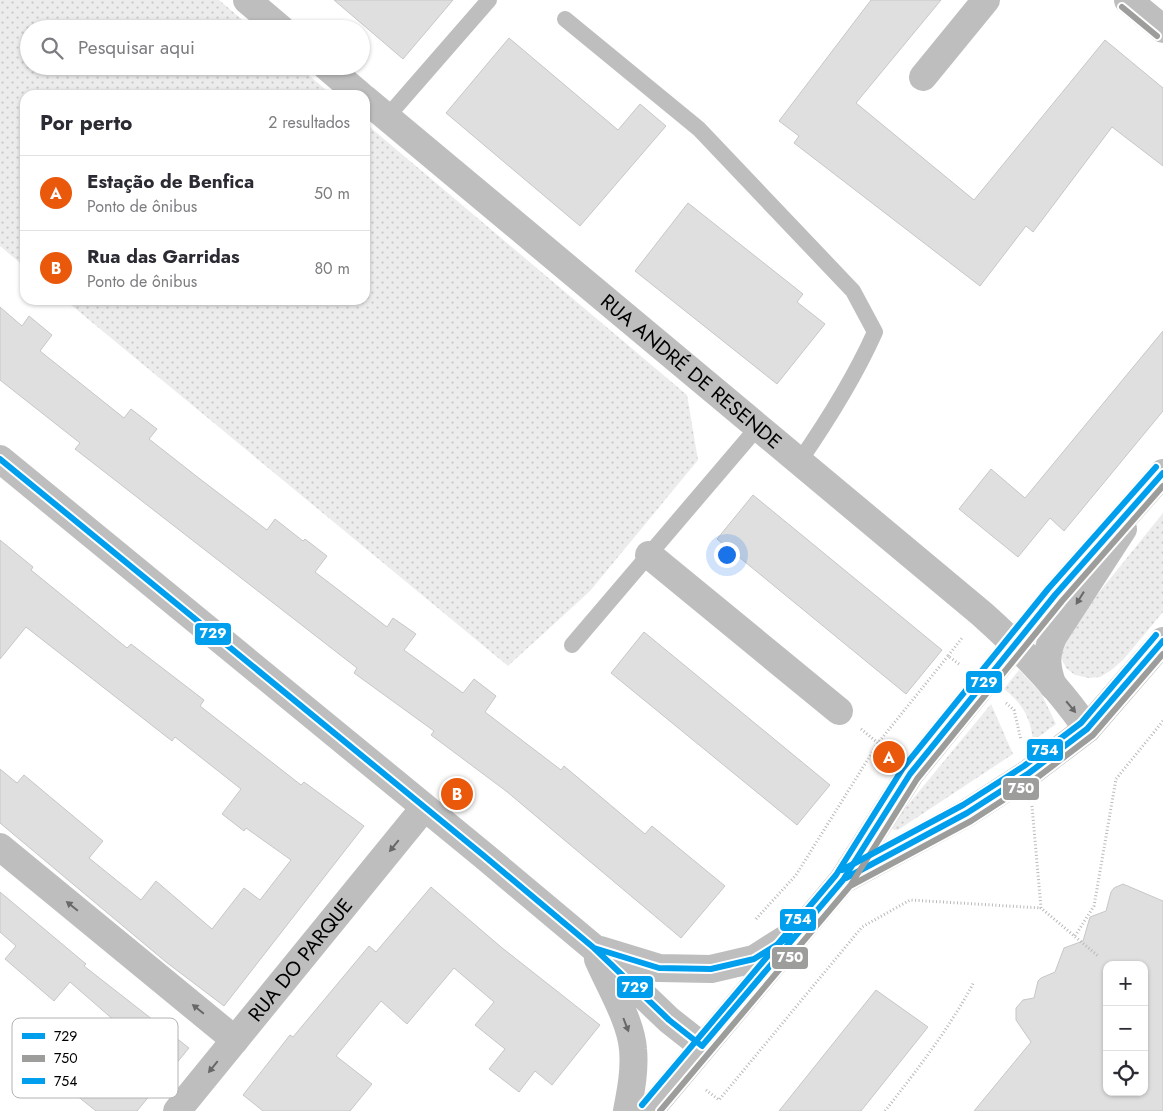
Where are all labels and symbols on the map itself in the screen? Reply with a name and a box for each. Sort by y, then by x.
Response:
street label: RUA ANDRÉ DE RESENDE [594,287,788,456]
your location [714,542,740,568]
one-way arrow [1075,591,1085,605]
line badge: 729 [194,622,232,646]
text: 729 [200,623,227,643]
line badge: 729 [965,670,1003,694]
text: 729 [971,672,998,692]
one-way arrow [1066,700,1077,713]
pin: A [873,738,905,776]
line badge: 754 [1026,738,1064,762]
text: 754 [1031,740,1059,760]
pin: B [441,775,473,813]
line badge: 750 [1002,777,1040,801]
text: 750 [1008,778,1034,798]
one-way arrow [388,840,400,852]
street label: RUA DO PARQUE [241,892,360,1028]
one-way arrow [66,901,78,912]
line badge: 754 [779,908,817,932]
text: 754 [784,909,812,929]
line badge: 750 [771,946,809,970]
text: 750 [777,947,803,967]
line badge: 729 [616,975,654,999]
text: 729 [622,977,649,997]
one-way arrow [191,1003,204,1014]
legend [12,1018,178,1098]
one-way arrow [622,1018,630,1033]
text: 729 [54,1026,77,1046]
text: 750 [54,1048,78,1068]
one-way arrow [208,1060,219,1073]
text: 754 [54,1071,77,1091]

